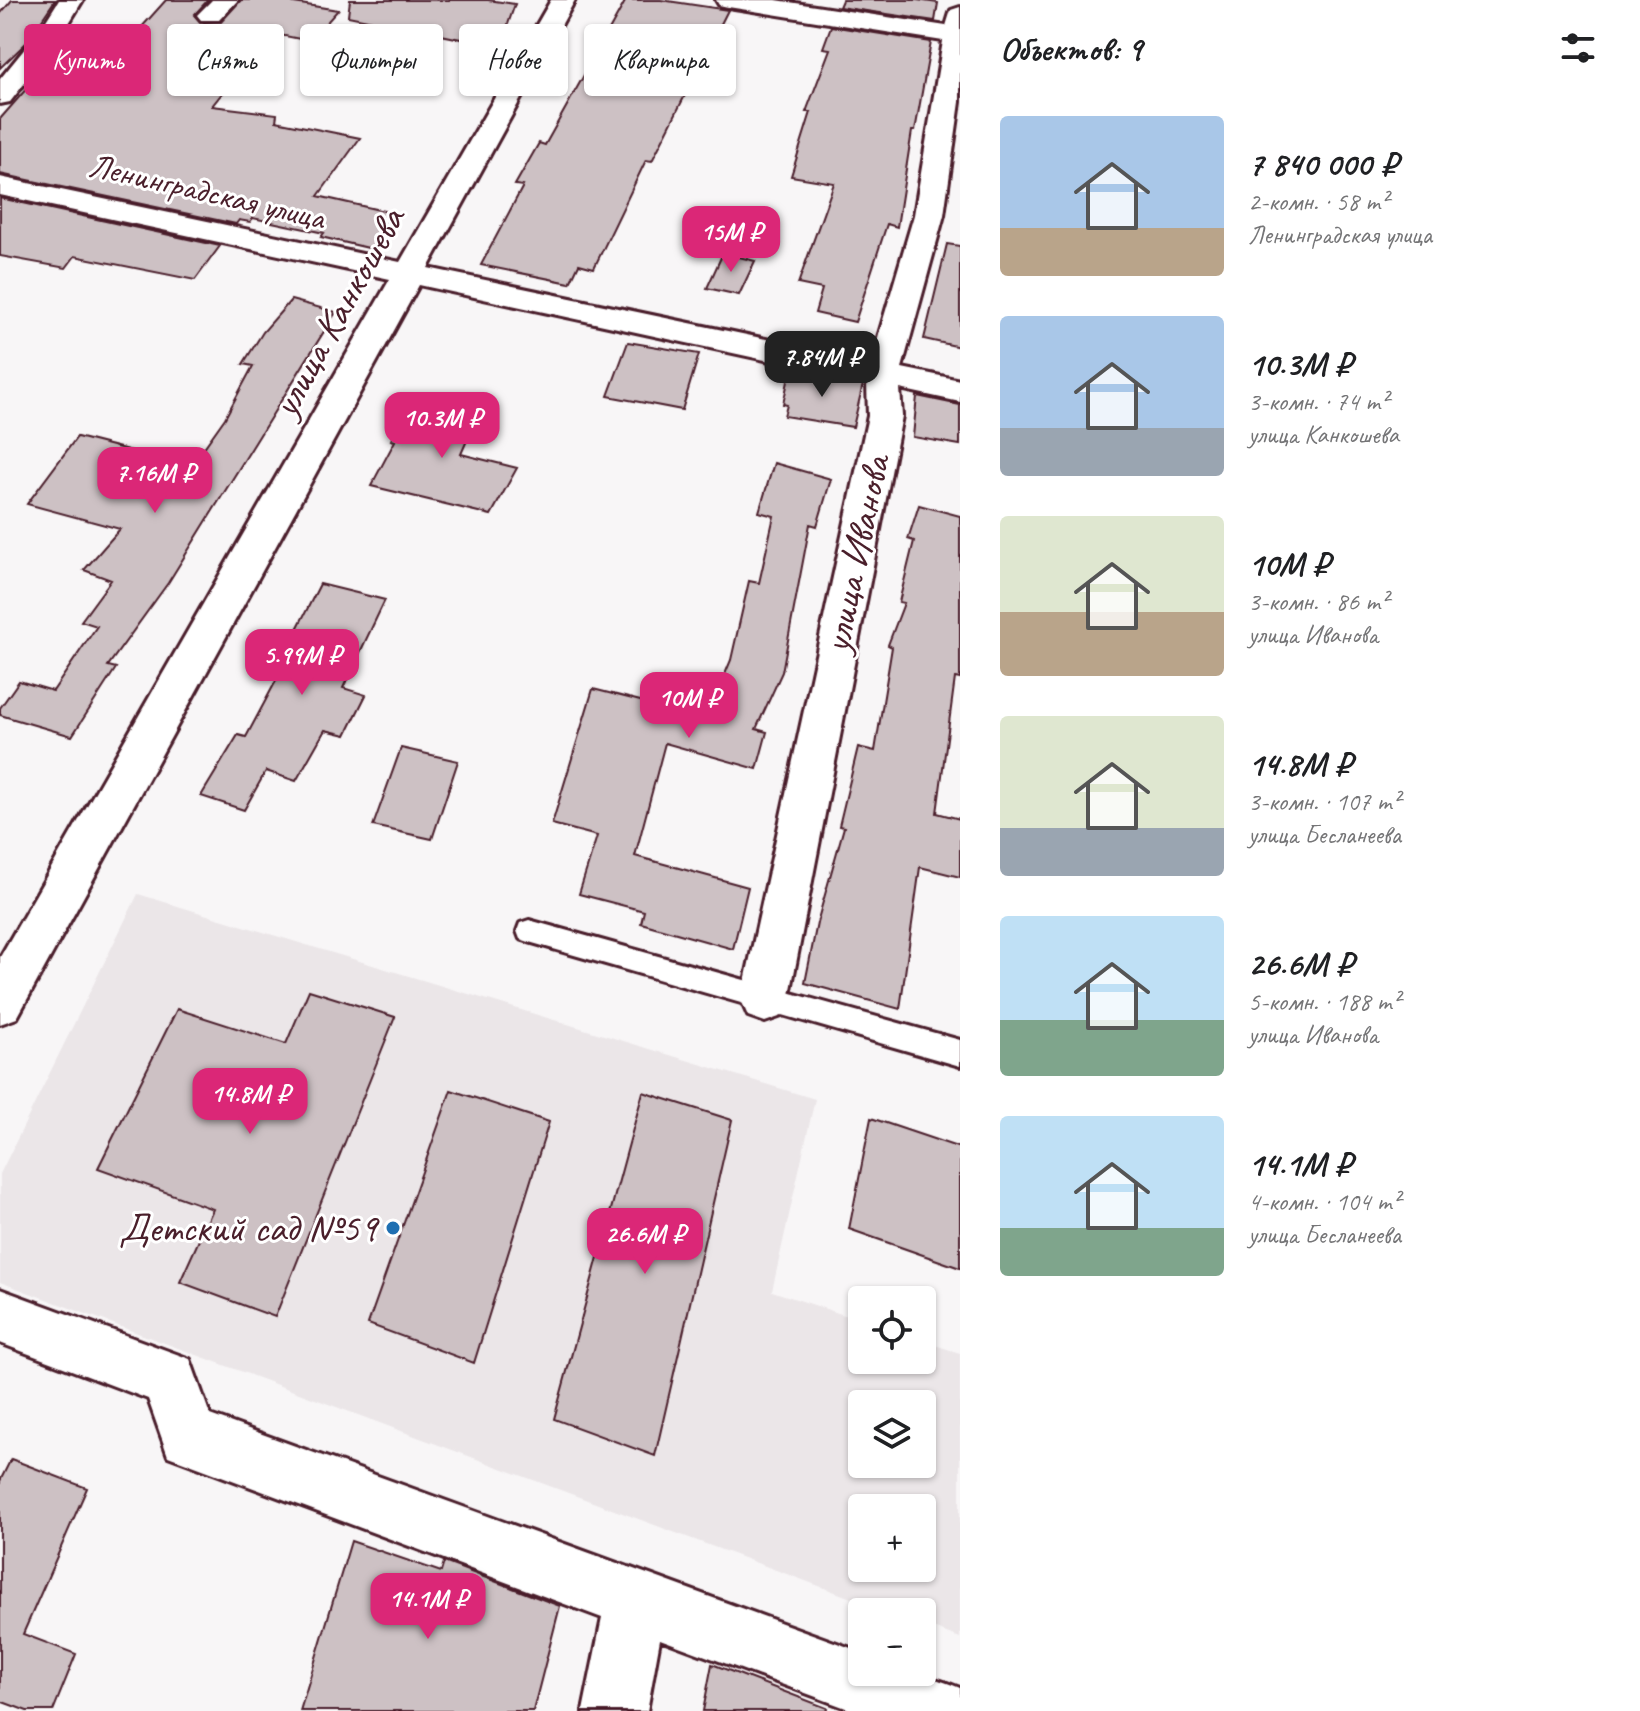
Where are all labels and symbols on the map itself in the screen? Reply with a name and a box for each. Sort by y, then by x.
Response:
street label: Ленинградская улица [85,143,331,240]
street label: улица Канкошева [259,196,417,427]
pin: 15M ₽ [675,206,787,274]
pin: 7.84M ₽ [748,331,896,399]
pin: 10.3M ₽ [368,392,516,460]
pin: 7.16M ₽ [81,447,229,515]
street label: улица Иванова [810,447,902,659]
pin: 5.99M ₽ [228,629,376,697]
pin: 10M ₽ [633,672,745,740]
pin: 14.8M ₽ [176,1068,324,1136]
place label: Детский сад №59 [119,1203,380,1253]
pin: 26.6M ₽ [571,1208,719,1276]
marker: Детский сад №59 [384,1219,402,1237]
pin: 14.1M ₽ [354,1573,502,1641]

